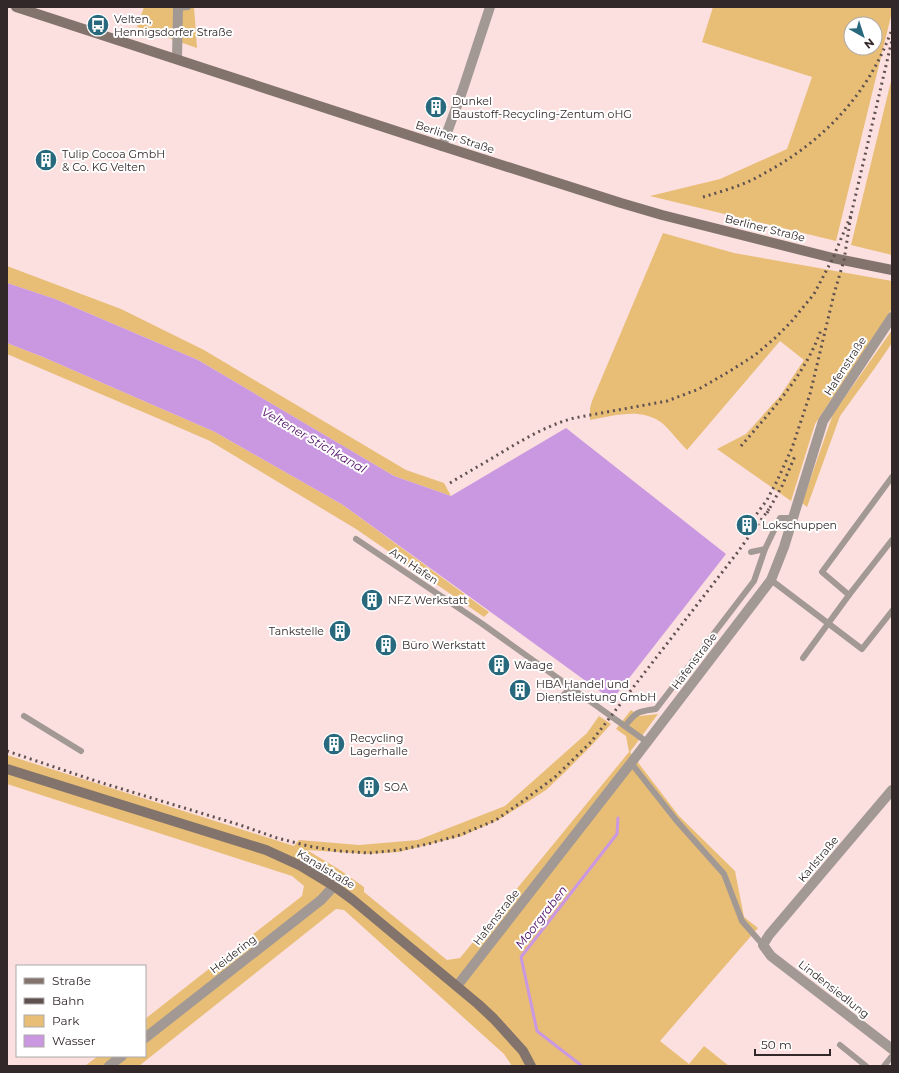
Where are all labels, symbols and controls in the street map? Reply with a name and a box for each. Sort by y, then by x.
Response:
bus stop icon: Velten, Hennigsdorfer Straße [85,12,111,38]
place label: Velten, Hennigsdorfer Straße [114,12,233,39]
north arrow [843,16,883,56]
text: N [861,36,877,52]
building icon: Dunkel Baustoff-Recycling-Zentum oHG [423,94,449,120]
place label: Dunkel Baustoff-Recycling-Zentum oHG [452,94,632,121]
street label: Berliner Straße [414,118,497,156]
building icon: Tulip Cocoa GmbH & Co. KG Velten [33,147,59,173]
place label: Tulip Cocoa GmbH & Co. KG Velten [62,147,165,174]
street label: Berliner Straße [723,211,807,245]
street label: Hafenstraße [821,334,869,398]
water label: Veltener Stichkanal [259,404,370,476]
building icon: Lokschuppen [734,512,760,538]
place label: Lokschuppen [762,518,837,532]
street label: Am Hafen [387,545,441,587]
building icon: NFZ Werkstatt [359,587,385,613]
place label: NFZ Werkstatt [388,593,468,607]
building icon: Tankstelle [327,618,353,644]
place label: Tankstelle [269,624,324,638]
street label: Hafenstraße [668,630,720,692]
building icon: Büro Werkstatt [373,632,399,658]
place label: Büro Werkstatt [402,638,486,652]
building icon: Waage [486,652,512,678]
place label: Waage [514,658,553,672]
building icon: HBA Handel und Dienstleistung GmbH [507,677,533,703]
place label: HBA Handel und Dienstleistung GmbH [536,677,656,704]
building icon: Recycling Lagerhalle [321,731,347,757]
place label: Recycling Lagerhalle [350,731,408,758]
building icon: SOA [356,774,382,800]
place label: SOA [384,780,408,794]
street label: Karlstraße [795,833,841,885]
street label: Kanalstraße [294,846,358,892]
water label: Moorgraben [512,883,570,951]
street label: Hafenstraße [470,886,522,948]
street label: Heidering [207,932,259,976]
street label: Lindensiedlung [796,957,872,1021]
legend [16,965,146,1057]
text: Straße [52,973,91,988]
text: Bahn [52,993,84,1008]
text: Park [52,1013,80,1028]
scale bar [755,1031,830,1057]
text: Wasser [52,1033,96,1048]
text: 50 m [761,1037,792,1052]

